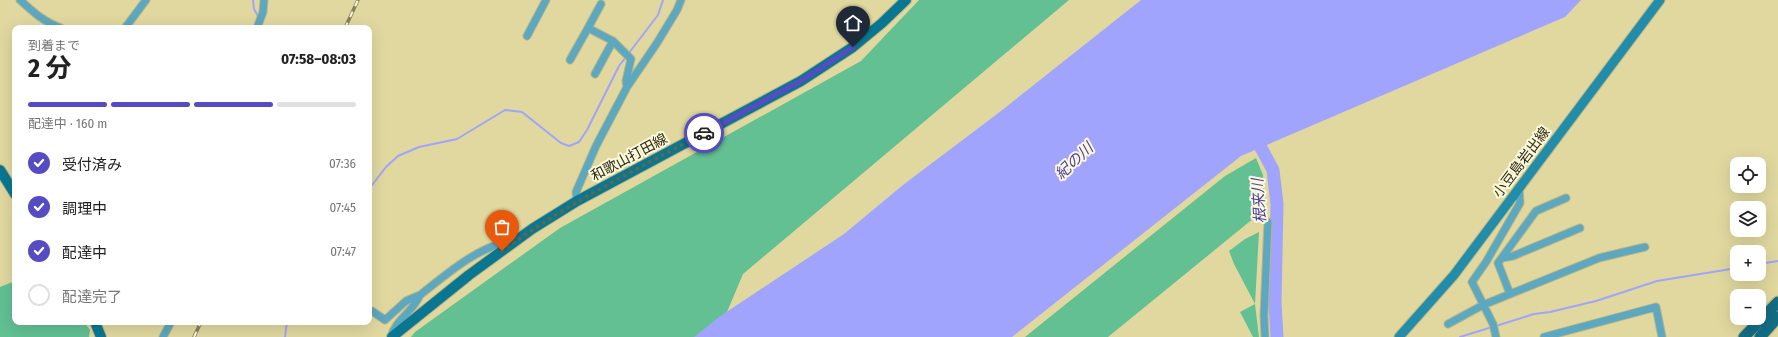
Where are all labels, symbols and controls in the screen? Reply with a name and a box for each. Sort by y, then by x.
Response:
pin [836,6,870,47]
icon: home [842,12,864,34]
text: 到着まで [28,38,80,53]
text: 07:58–08:03 [281,50,356,68]
text: 2 分 [28,53,71,84]
courier [684,113,724,153]
text: 配達中 · 160 m [28,116,107,131]
icon: car [693,122,715,144]
street label: 小豆島岩出線 [1489,124,1553,201]
street label: 和歌山打田線 [588,130,670,185]
water label: 紀の川 [1051,138,1098,183]
icon: check [28,152,50,174]
text: 受付済み [62,156,122,174]
text: 07:36 [329,156,356,171]
map controls [1730,157,1766,325]
button: locate [1730,157,1766,193]
water label: 根来川 [1248,176,1270,224]
icon: check [28,196,50,218]
text: 調理中 [62,200,107,218]
text: 07:45 [329,200,356,215]
button: layers [1730,201,1766,237]
pin [485,210,519,251]
icon: bag [491,216,513,238]
icon: check [28,240,50,262]
text: 配達中 [62,244,107,262]
text: 07:47 [330,244,356,259]
button: + [1730,245,1766,281]
text: 配達完了 [62,288,122,306]
button: − [1730,289,1766,325]

